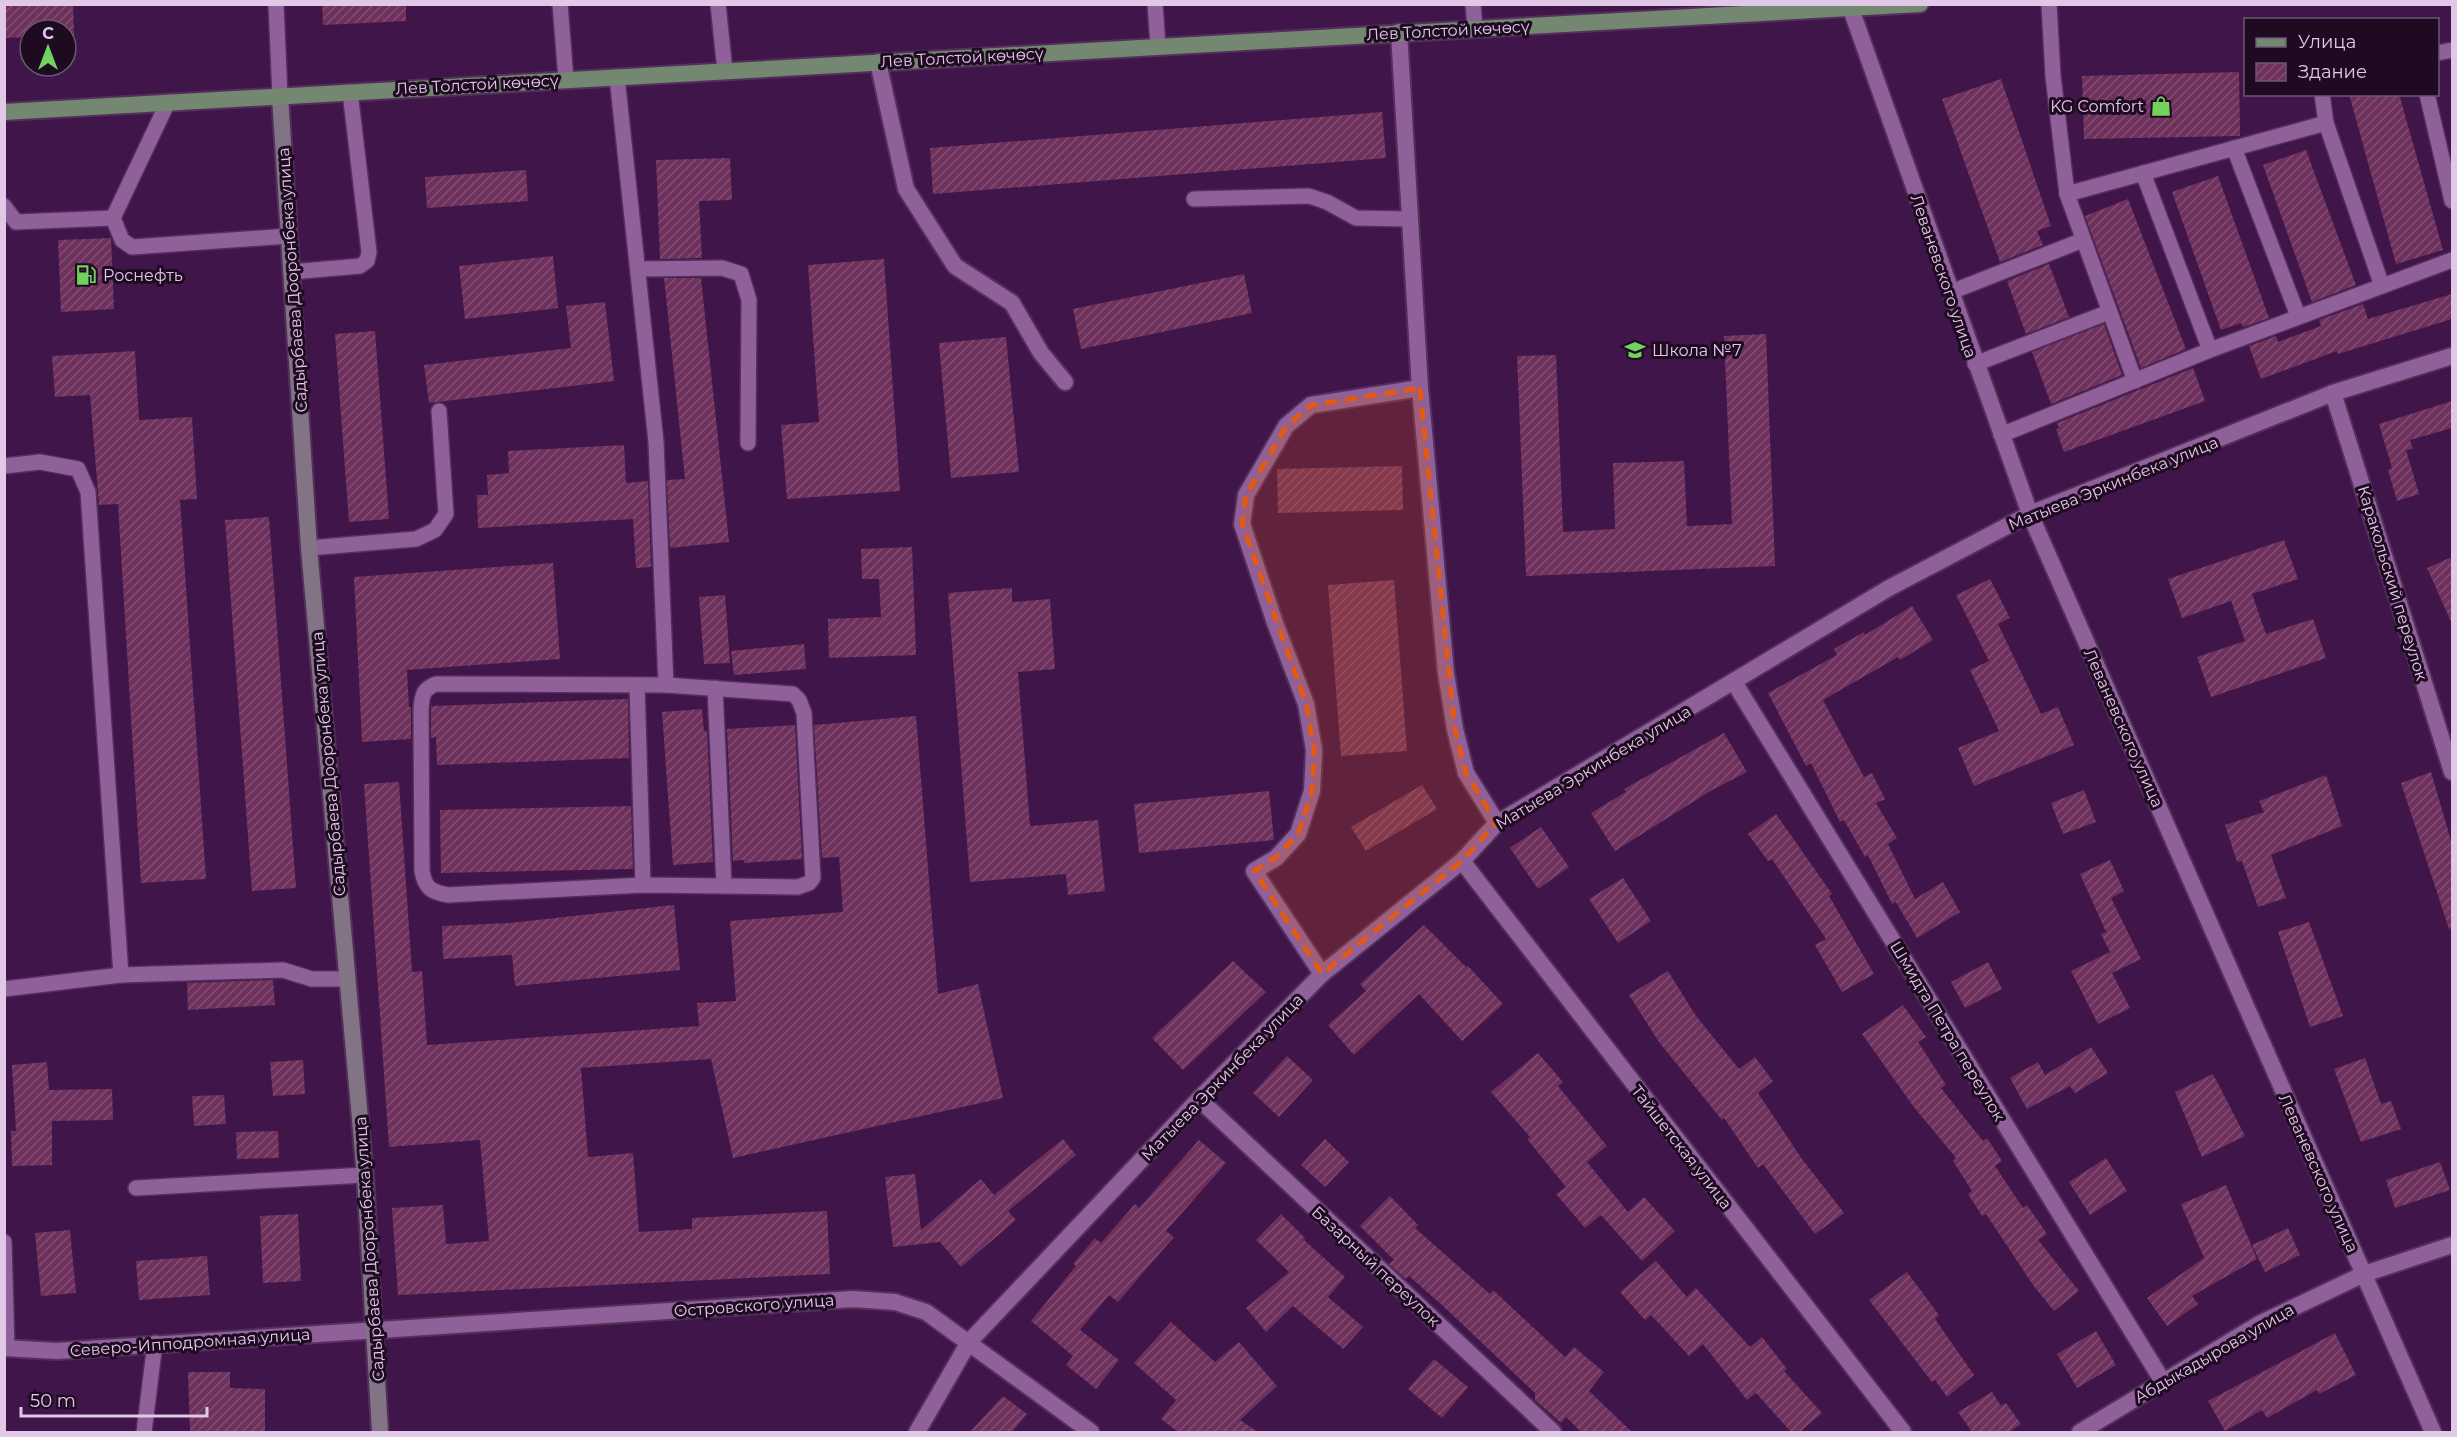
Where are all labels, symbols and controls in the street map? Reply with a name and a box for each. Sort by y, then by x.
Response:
street label: Лев Толстой көчөсү [1366,17,1530,44]
north arrow [18,18,78,78]
legend [2244,18,2439,96]
text: С [42,24,54,43]
text: Улица [2298,31,2356,53]
street label: Лев Толстой көчөсү [880,44,1044,71]
text: Здание [2298,61,2367,83]
street label: Лев Толстой көчөсү [395,71,559,98]
shop icon: KG Comfort [2149,94,2173,118]
place label: KG Comfort [2050,97,2144,116]
street label: Садырбаева Дооронбека улица [274,147,311,413]
street label: Леваневского улица [1907,192,1980,360]
fuel station icon: Роснефть [74,263,98,287]
place label: Роснефть [103,266,183,285]
school or university icon: Школа №7 [1623,338,1647,362]
place label: Школа №7 [1652,341,1742,360]
street label: Матыева Эркинбека улица [2006,433,2221,534]
street label: Каракольский переулок [2354,483,2431,684]
street label: Садырбаева Дооронбека улица [307,631,350,897]
street label: Леваневского улица [2080,646,2167,810]
street label: Матыева Эркинбека улица [1492,701,1694,833]
street label: Шмидта Петра переулок [1886,938,2009,1125]
street label: Матыева Эркинбека улица [1138,990,1307,1165]
street label: Тайшетская улица [1627,1082,1736,1213]
street label: Леваневского улица [2275,1091,2362,1255]
street label: Садырбаева Дооронбека улица [351,1116,388,1382]
street label: Базарный переулок [1308,1202,1444,1331]
street label: Островского улица [673,1290,835,1321]
street label: Абдыкадырова улица [2131,1300,2297,1407]
street label: Северо-Ипподромная улица [69,1325,311,1360]
scale bar [21,1380,207,1418]
text: 50 m [30,1390,76,1412]

